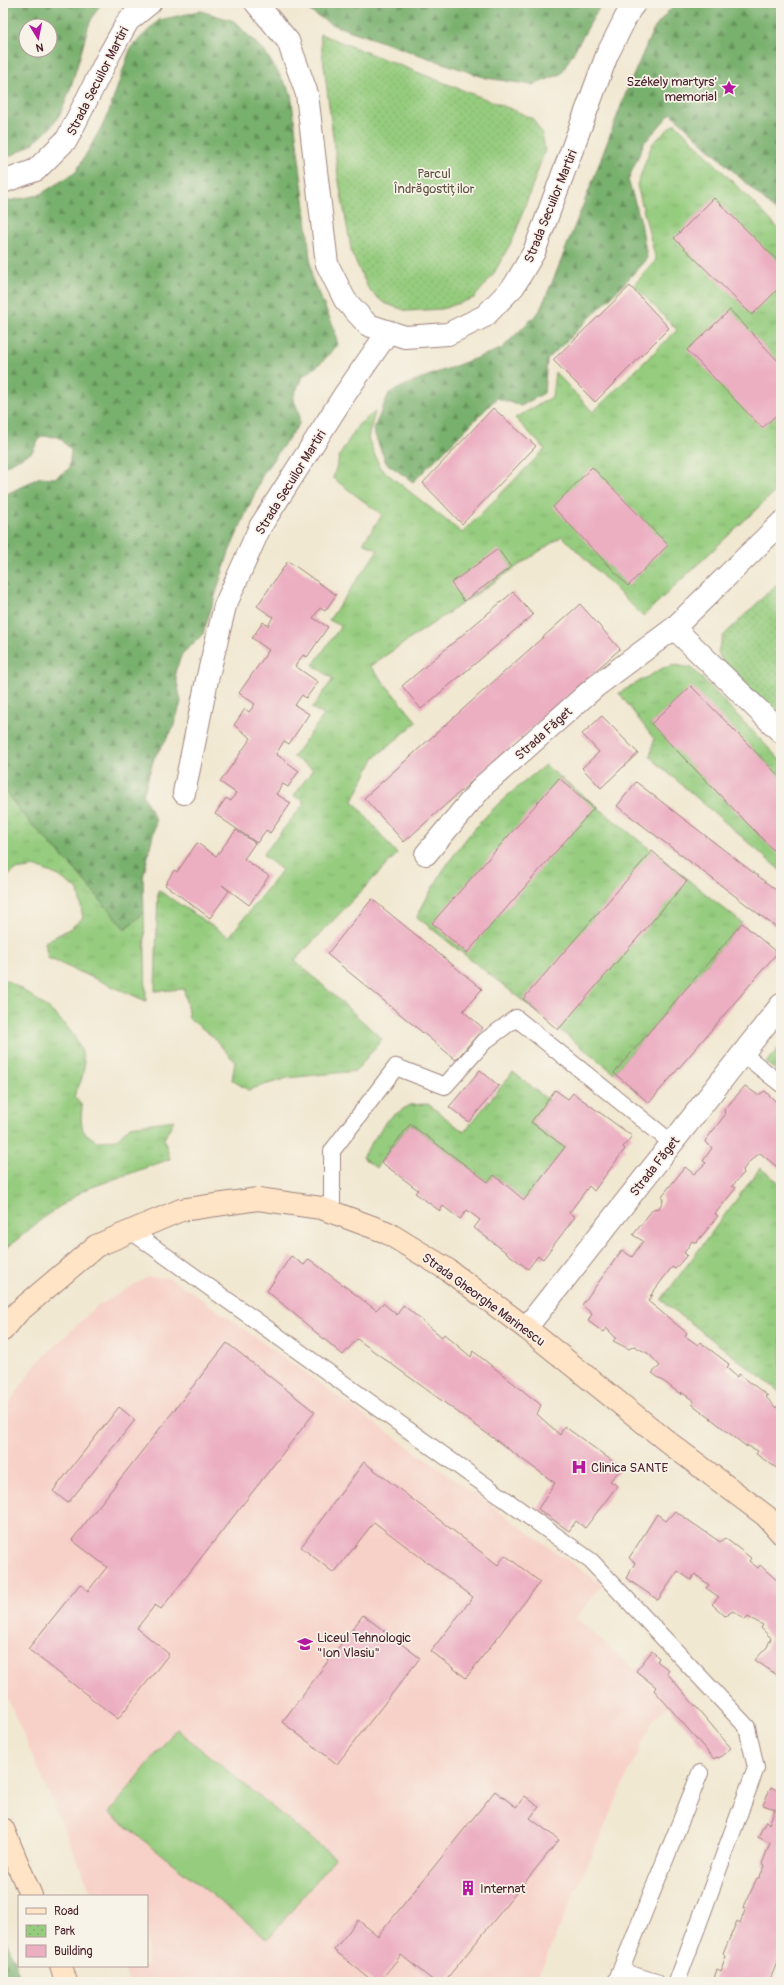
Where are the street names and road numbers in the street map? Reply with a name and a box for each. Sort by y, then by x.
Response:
street label: Strada Secuilor Martiri [63,24,132,139]
street label: Strada Secuilor Martiri [521,148,581,265]
street label: Strada Secuilor Martiri [252,427,330,538]
street label: Strada Făget [512,703,576,764]
street label: Strada Făget [626,1133,684,1200]
street label: Strada Gheorghe Marinescu [419,1250,548,1350]

